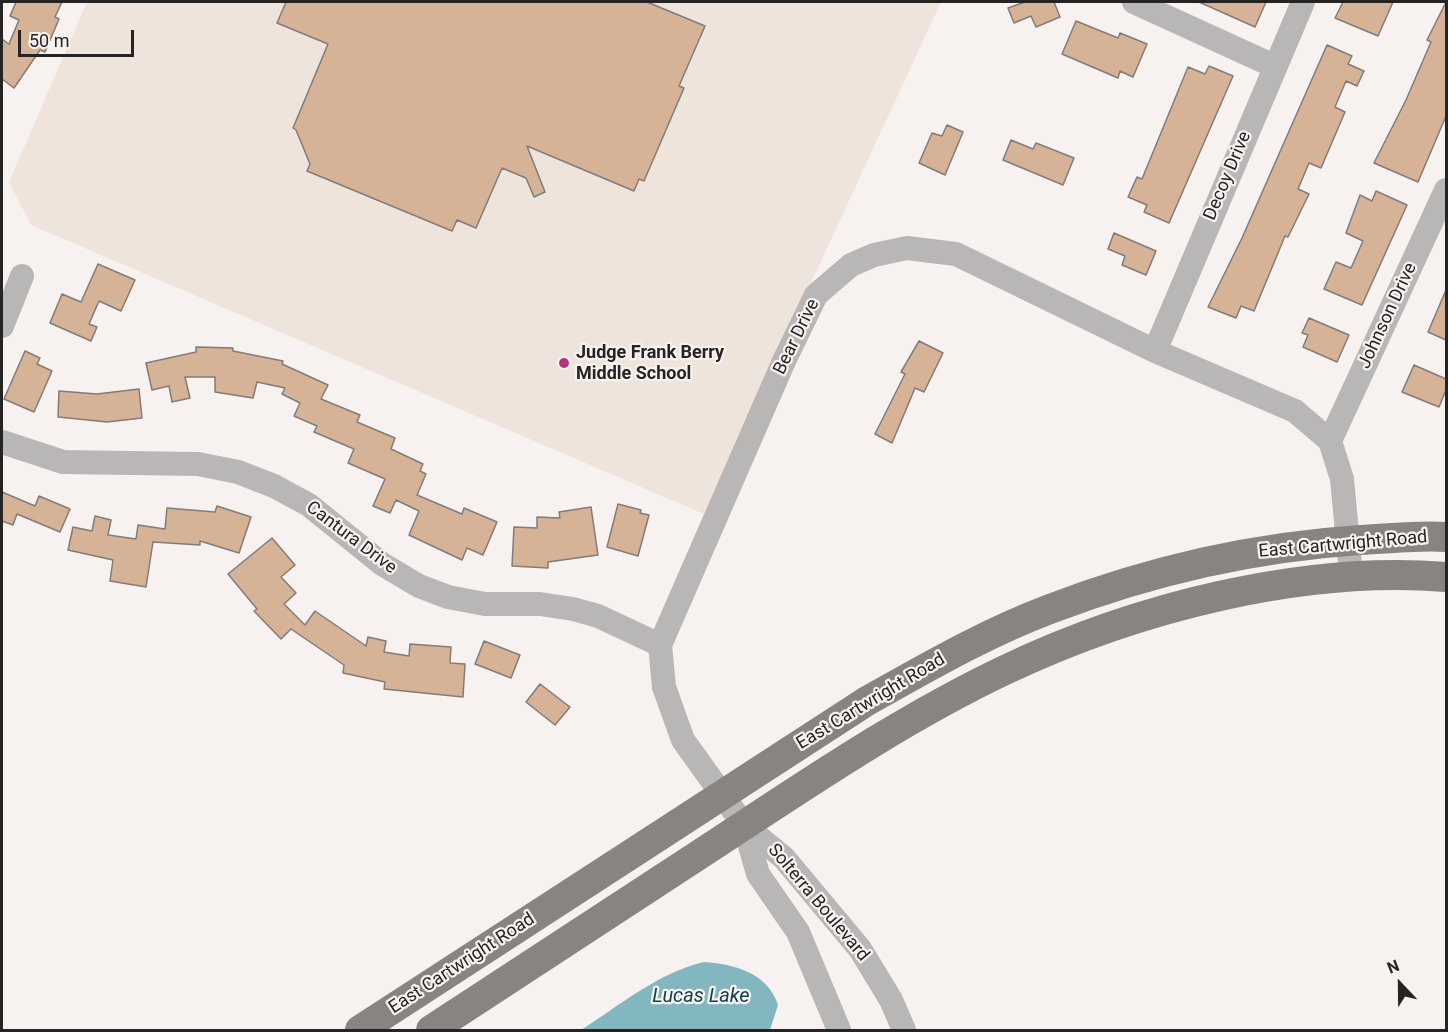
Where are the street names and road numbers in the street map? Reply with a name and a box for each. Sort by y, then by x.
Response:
street label: Decoy Drive [1200,128,1256,224]
street label: Johnson Drive [1354,260,1422,372]
street label: Bear Drive [769,296,825,378]
street label: Cantura Drive [301,497,401,579]
street label: East Cartwright Road [1258,527,1428,563]
street label: East Cartwright Road [793,649,949,755]
street label: Solterra Boulevard [763,840,873,966]
street label: East Cartwright Road [385,909,539,1019]

